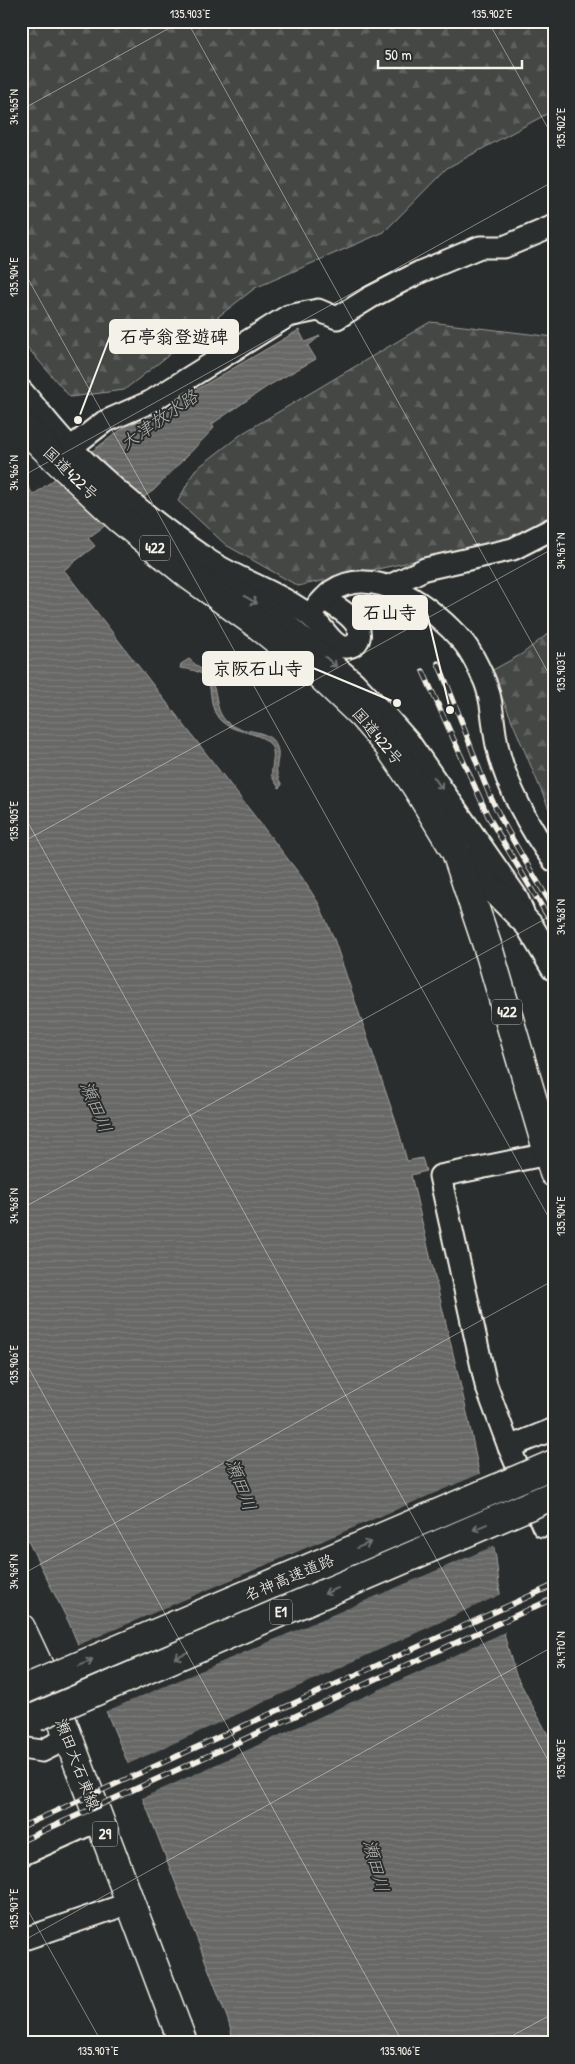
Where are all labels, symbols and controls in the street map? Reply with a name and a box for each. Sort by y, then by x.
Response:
text: 135.903°E [170,5,211,22]
text: 135.902°E [472,5,513,22]
scale bar [378,38,521,70]
text: 50 m [385,44,412,65]
text: 34.965°N [5,89,22,125]
text: 135.902°E [552,107,569,148]
text: 135.904°E [5,256,22,297]
callout: 石亭翁登遊碑 [110,320,238,353]
text: 石亭翁登遊碑 [120,324,228,349]
water label: 大津放水路 [115,383,204,456]
street label: 国道422号 [39,441,103,505]
text: 34.966°N [5,455,22,491]
text: 34.967°N [552,533,569,569]
road number: 422 [140,536,170,560]
one-way arrow [243,596,257,606]
callout: 石山寺 [353,596,427,629]
text: 石山寺 [363,600,417,625]
text: 135.903°E [552,651,569,692]
callout: 京阪石山寺 [203,652,313,685]
text: 京阪石山寺 [213,656,303,681]
one-way arrow [324,656,337,667]
street label: 国道422号 [347,703,409,769]
one-way arrow [433,776,443,790]
text: 135.905°E [5,800,22,841]
text: 34.968°N [552,899,569,935]
road number: 422 [492,1000,522,1024]
water label: 瀬田川 [74,1077,119,1137]
text: 34.968°N [5,1188,22,1224]
text: 135.904°E [552,1195,569,1236]
text: 135.906°E [5,1344,22,1385]
water label: 瀬田川 [220,1455,263,1515]
one-way arrow [473,1522,488,1532]
one-way arrow [356,1540,371,1550]
street label: 名神高速道路 [241,1548,337,1606]
text: 34.969°N [5,1554,22,1590]
one-way arrow [324,1586,339,1596]
road number: E1 [270,1600,292,1624]
text: 34.970°N [552,1631,569,1669]
one-way arrow [174,1650,189,1660]
one-way arrow [78,1658,93,1668]
street label: 瀬田大石東線 [51,1715,105,1813]
text: 135.905°E [552,1738,569,1779]
road number: 29 [92,1822,118,1846]
water label: 瀬田川 [357,1837,396,1895]
text: 135.907°E [5,1888,22,1930]
text: 135.907°E [77,2042,119,2059]
text: 135.906°E [380,2042,421,2059]

